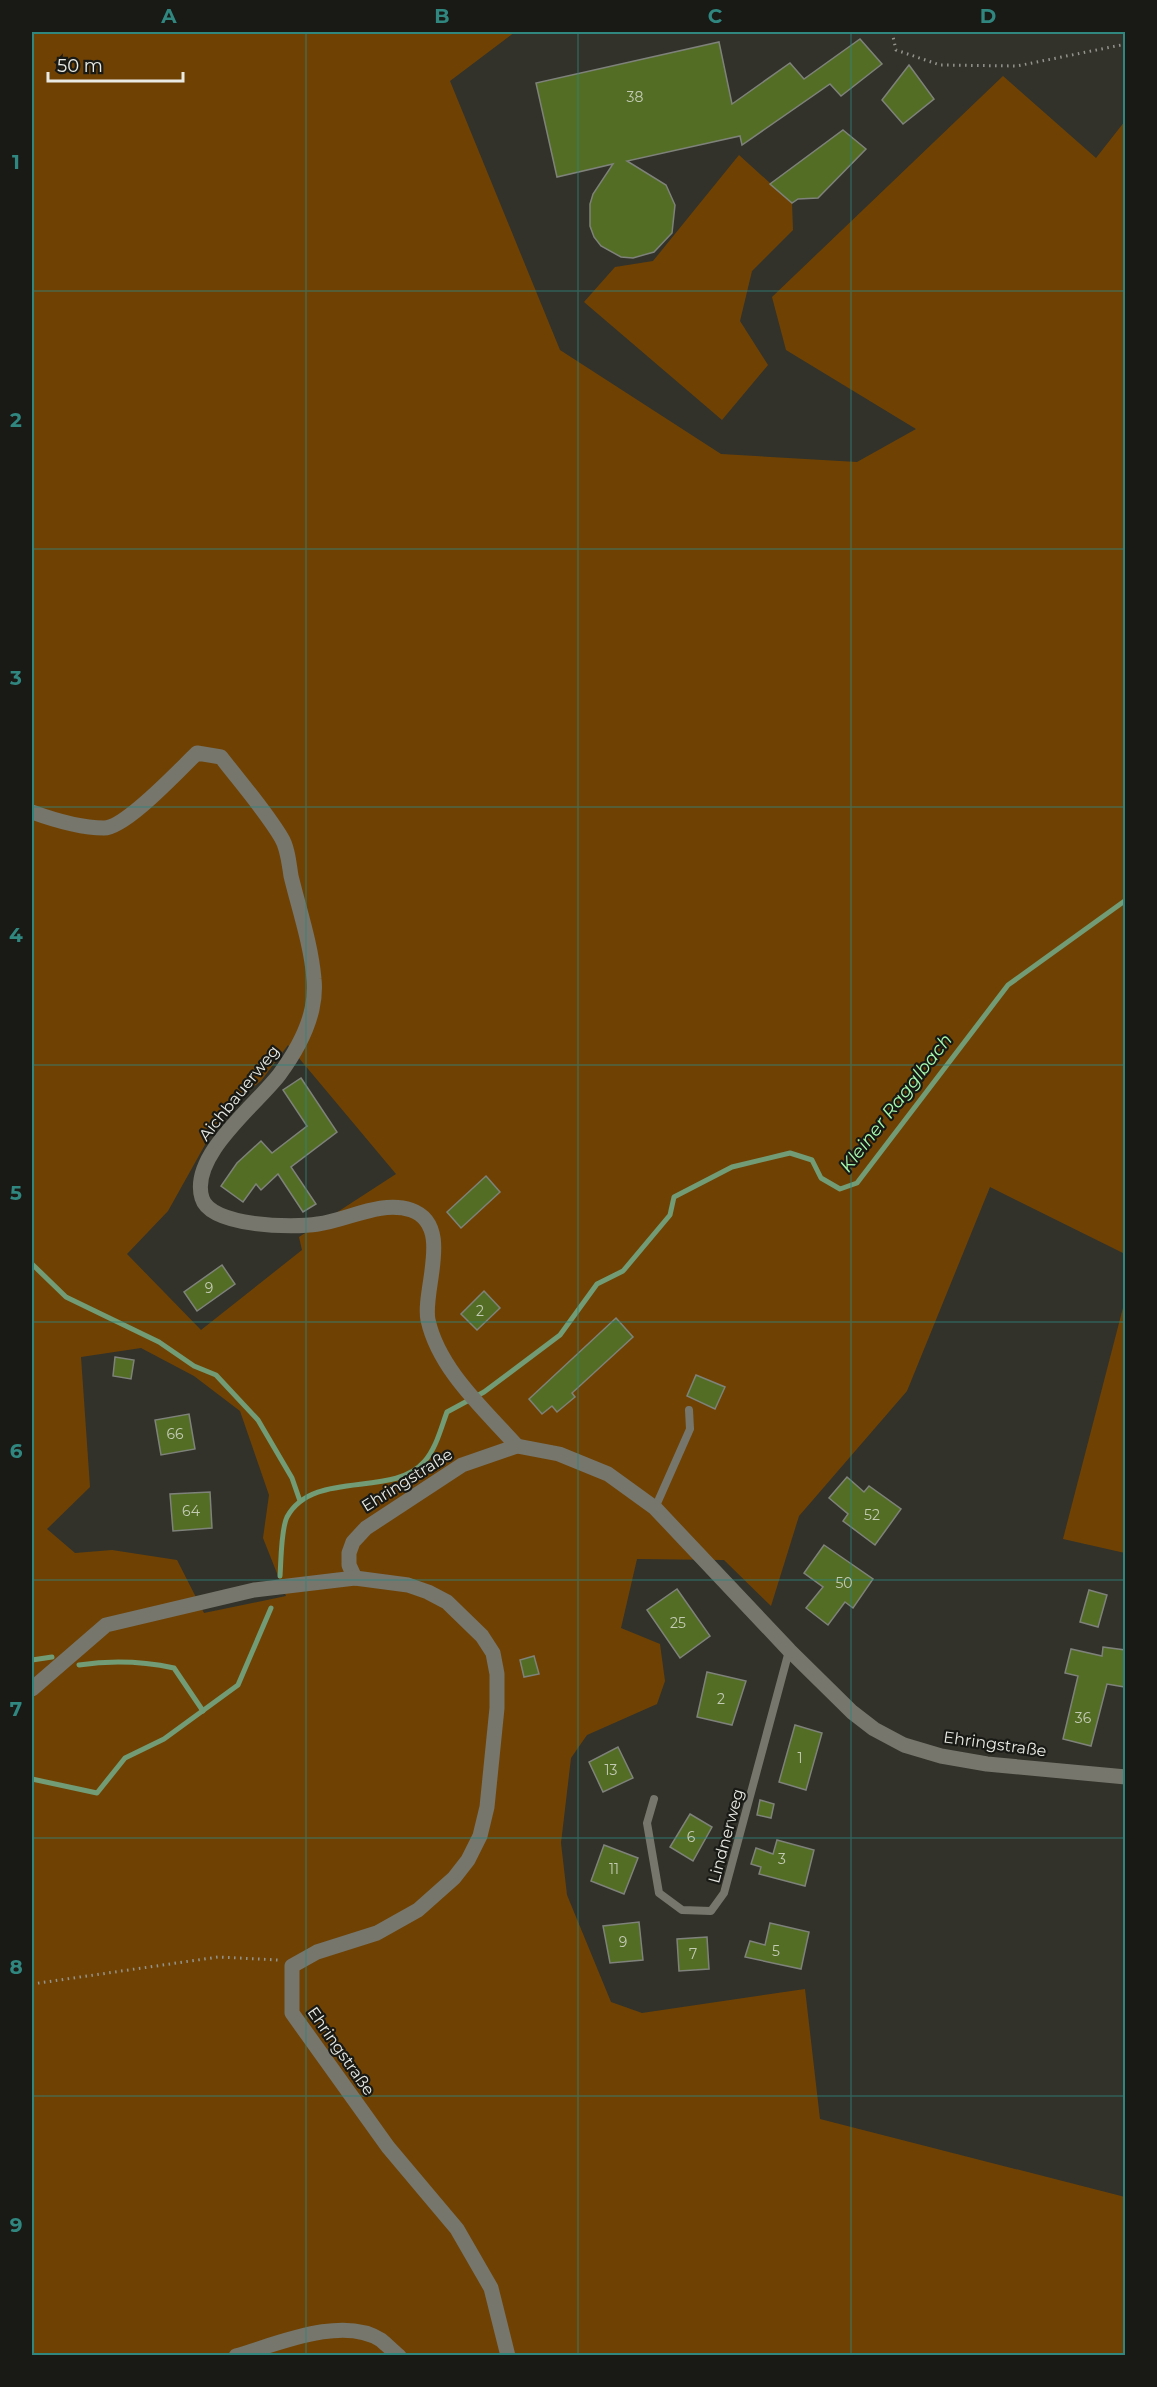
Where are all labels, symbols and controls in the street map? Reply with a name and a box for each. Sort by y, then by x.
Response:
text: A [160,4,177,28]
text: B [434,4,450,28]
text: C [708,4,723,28]
text: D [980,4,996,28]
scale bar [48,45,183,83]
text: 50 m [57,55,103,77]
house number: 38 [627,88,643,106]
text: 1 [12,150,20,174]
text: 2 [10,408,22,432]
text: 3 [9,666,22,690]
text: 4 [9,923,23,947]
water label: Kleiner Ragglbach [835,1029,957,1177]
street label: Aichbauerweg [195,1041,283,1145]
text: 5 [10,1181,22,1205]
house number: 9 [205,1279,213,1297]
house number: 2 [476,1302,484,1320]
house number: 66 [166,1425,184,1443]
text: 6 [10,1439,23,1463]
street label: Ehringstraße [358,1444,456,1516]
house number: 64 [182,1502,201,1520]
house number: 52 [864,1506,880,1524]
house number: 50 [835,1574,853,1592]
house number: 25 [670,1614,686,1632]
house number: 2 [717,1690,725,1708]
text: 7 [10,1697,22,1721]
house number: 36 [1075,1709,1092,1727]
street label: Ehringstraße [942,1727,1048,1761]
house number: 1 [797,1749,803,1767]
house number: 13 [605,1761,618,1779]
street label: Lindnerweg [704,1787,748,1885]
house number: 6 [687,1828,696,1846]
house number: 3 [778,1850,786,1868]
house number: 11 [609,1860,619,1878]
house number: 9 [619,1933,627,1951]
house number: 5 [772,1942,780,1960]
house number: 7 [689,1945,697,1963]
text: 8 [9,1955,23,1979]
street label: Ehringstraße [303,2003,379,2099]
text: 9 [10,2213,22,2237]

